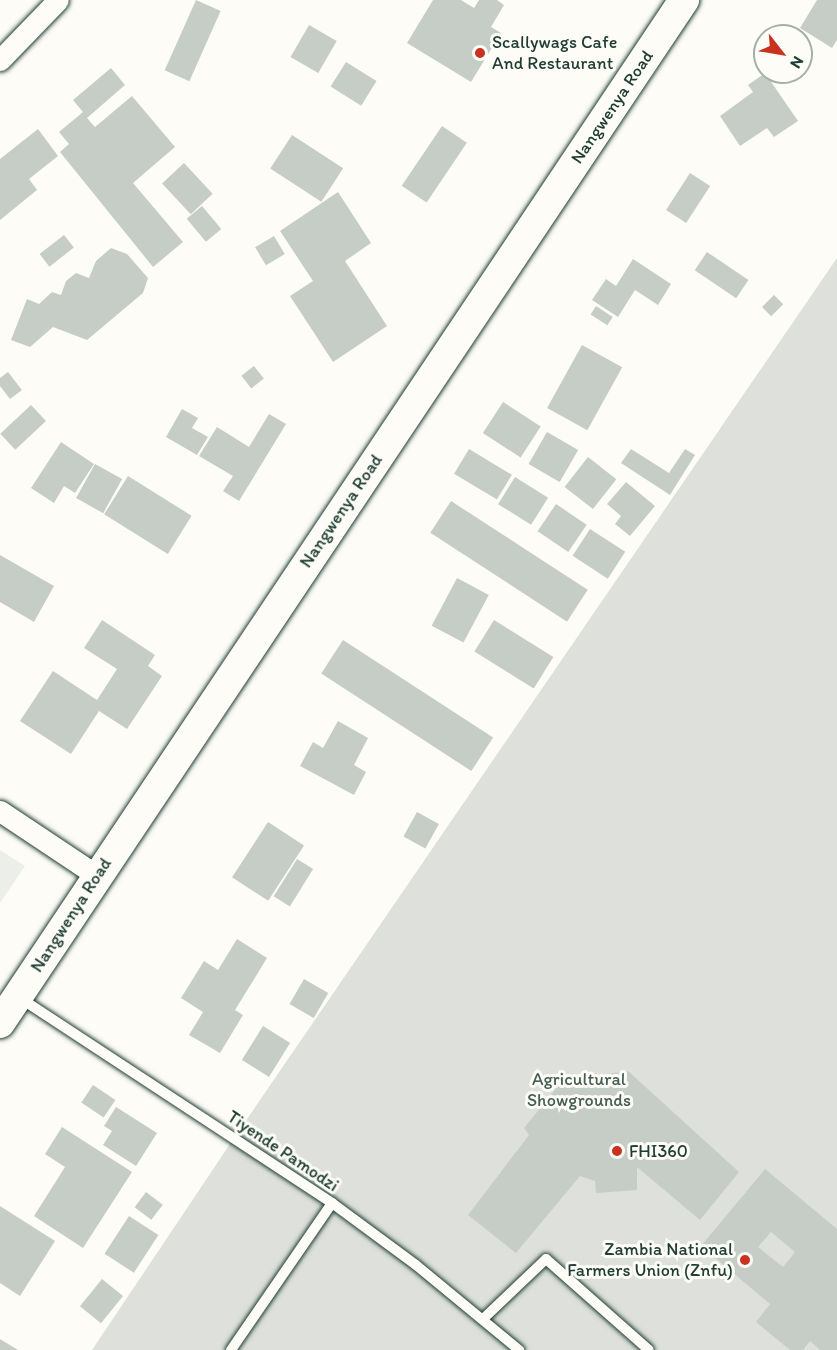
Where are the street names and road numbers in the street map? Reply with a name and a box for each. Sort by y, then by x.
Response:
street label: Nangwenya Road [566,46,658,168]
street label: Nangwenya Road [295,450,387,572]
street label: Nangwenya Road [26,854,116,976]
street label: Tiyende Pamodzi [223,1106,343,1196]

